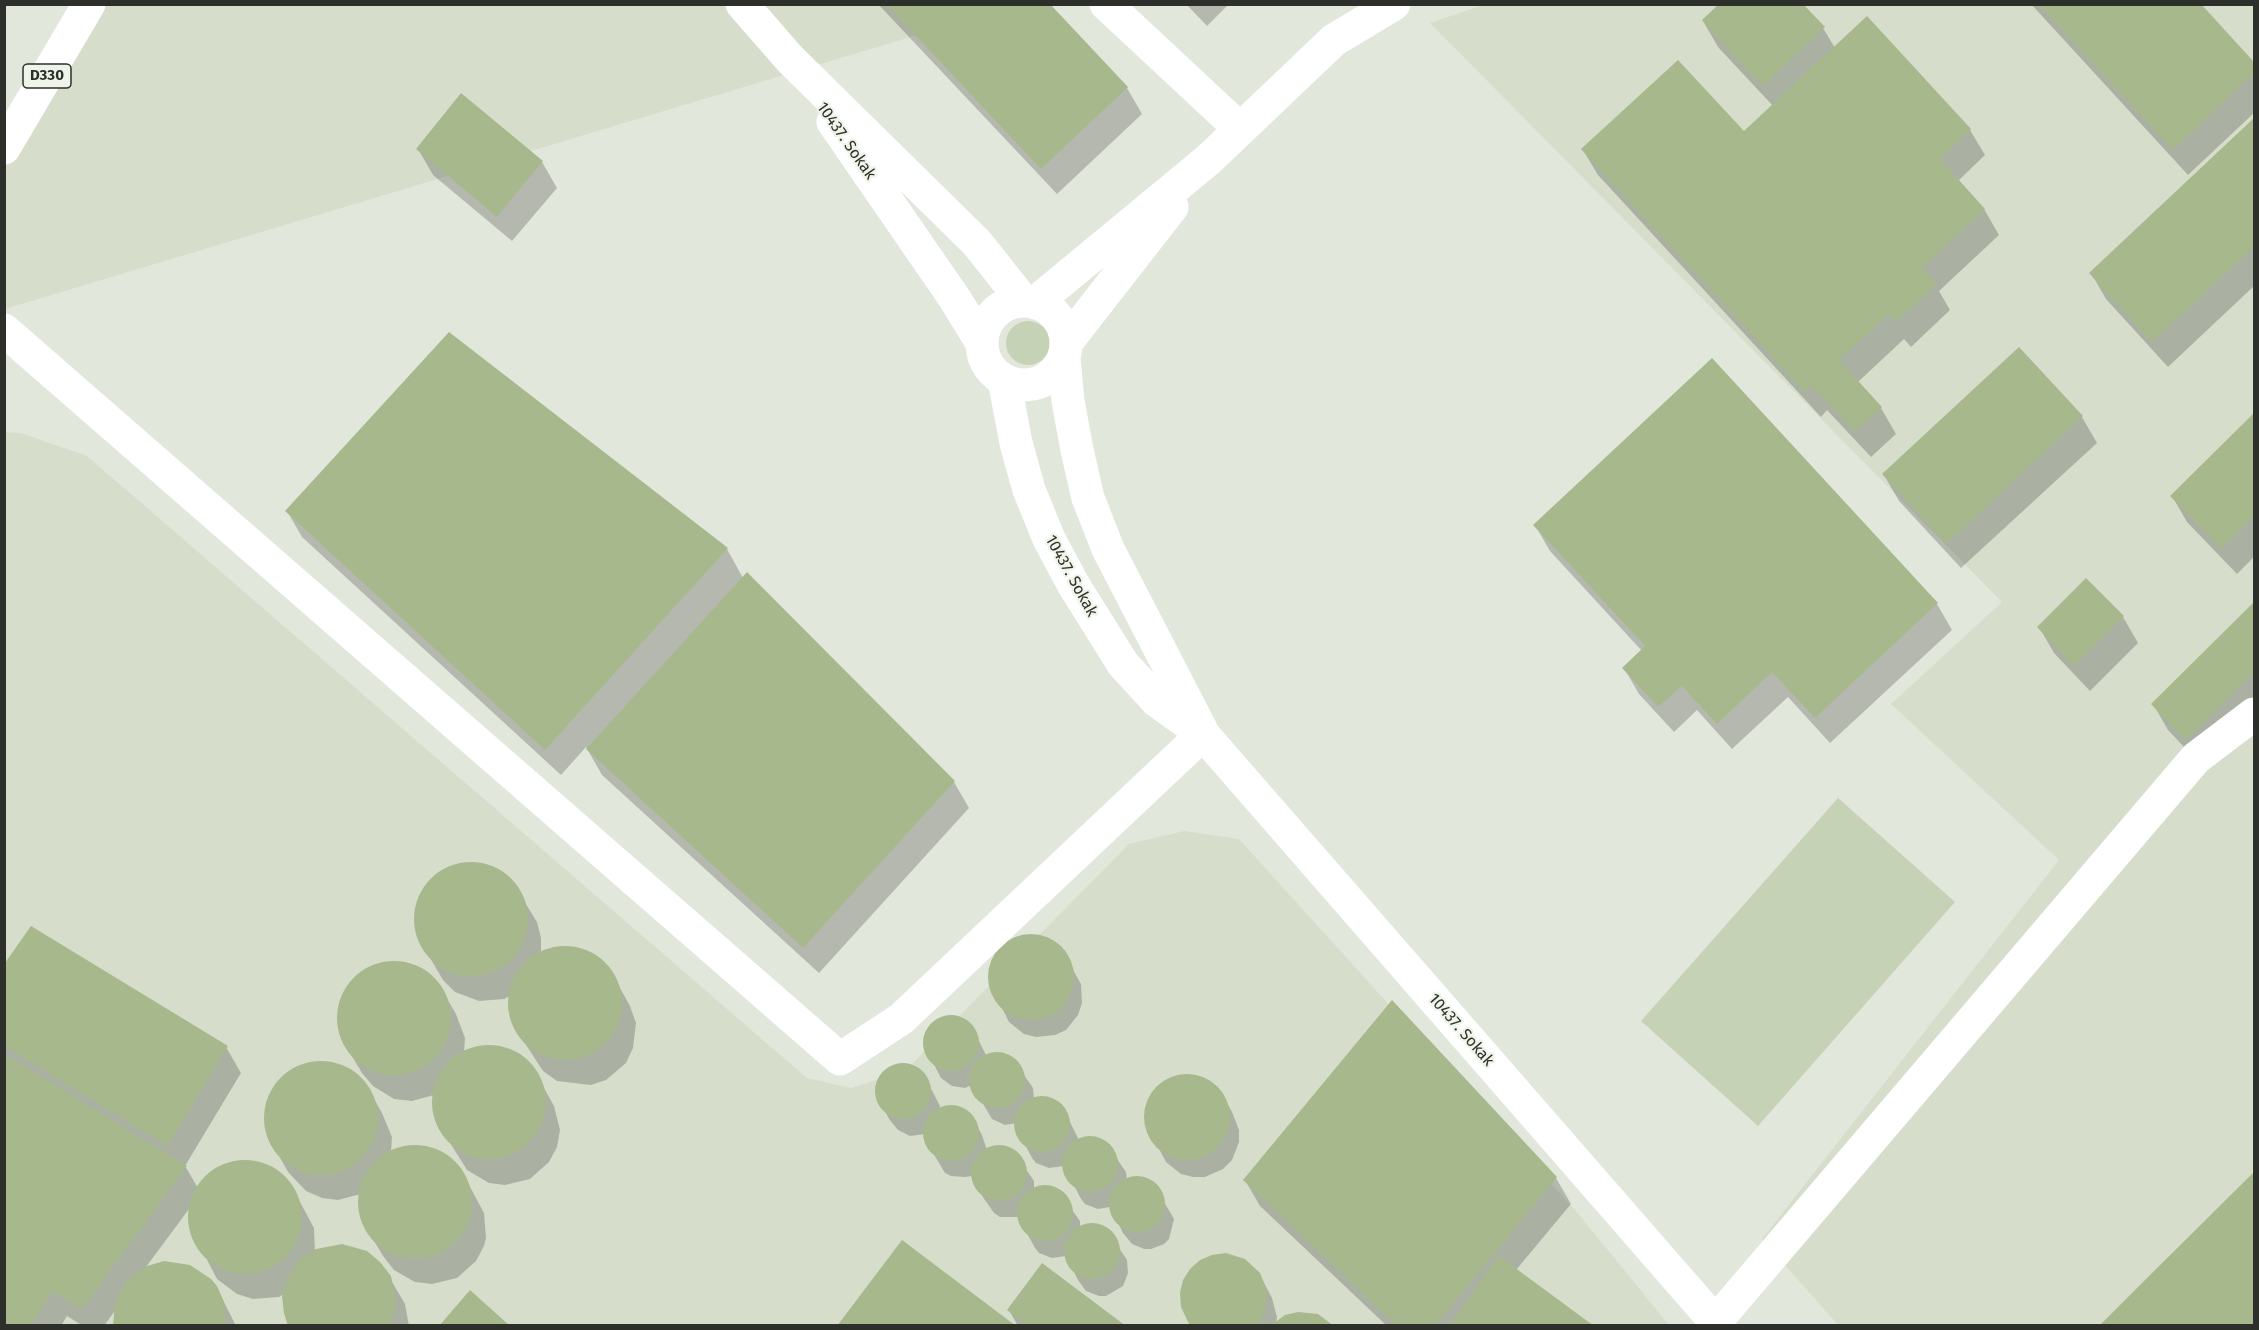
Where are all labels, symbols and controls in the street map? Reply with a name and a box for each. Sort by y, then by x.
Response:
road number: D330 [23,64,71,88]
street label: 10437. Sokak [812,99,880,183]
street label: 10437. Sokak [1041,532,1101,620]
street label: 10437. Sokak [1424,990,1498,1070]

